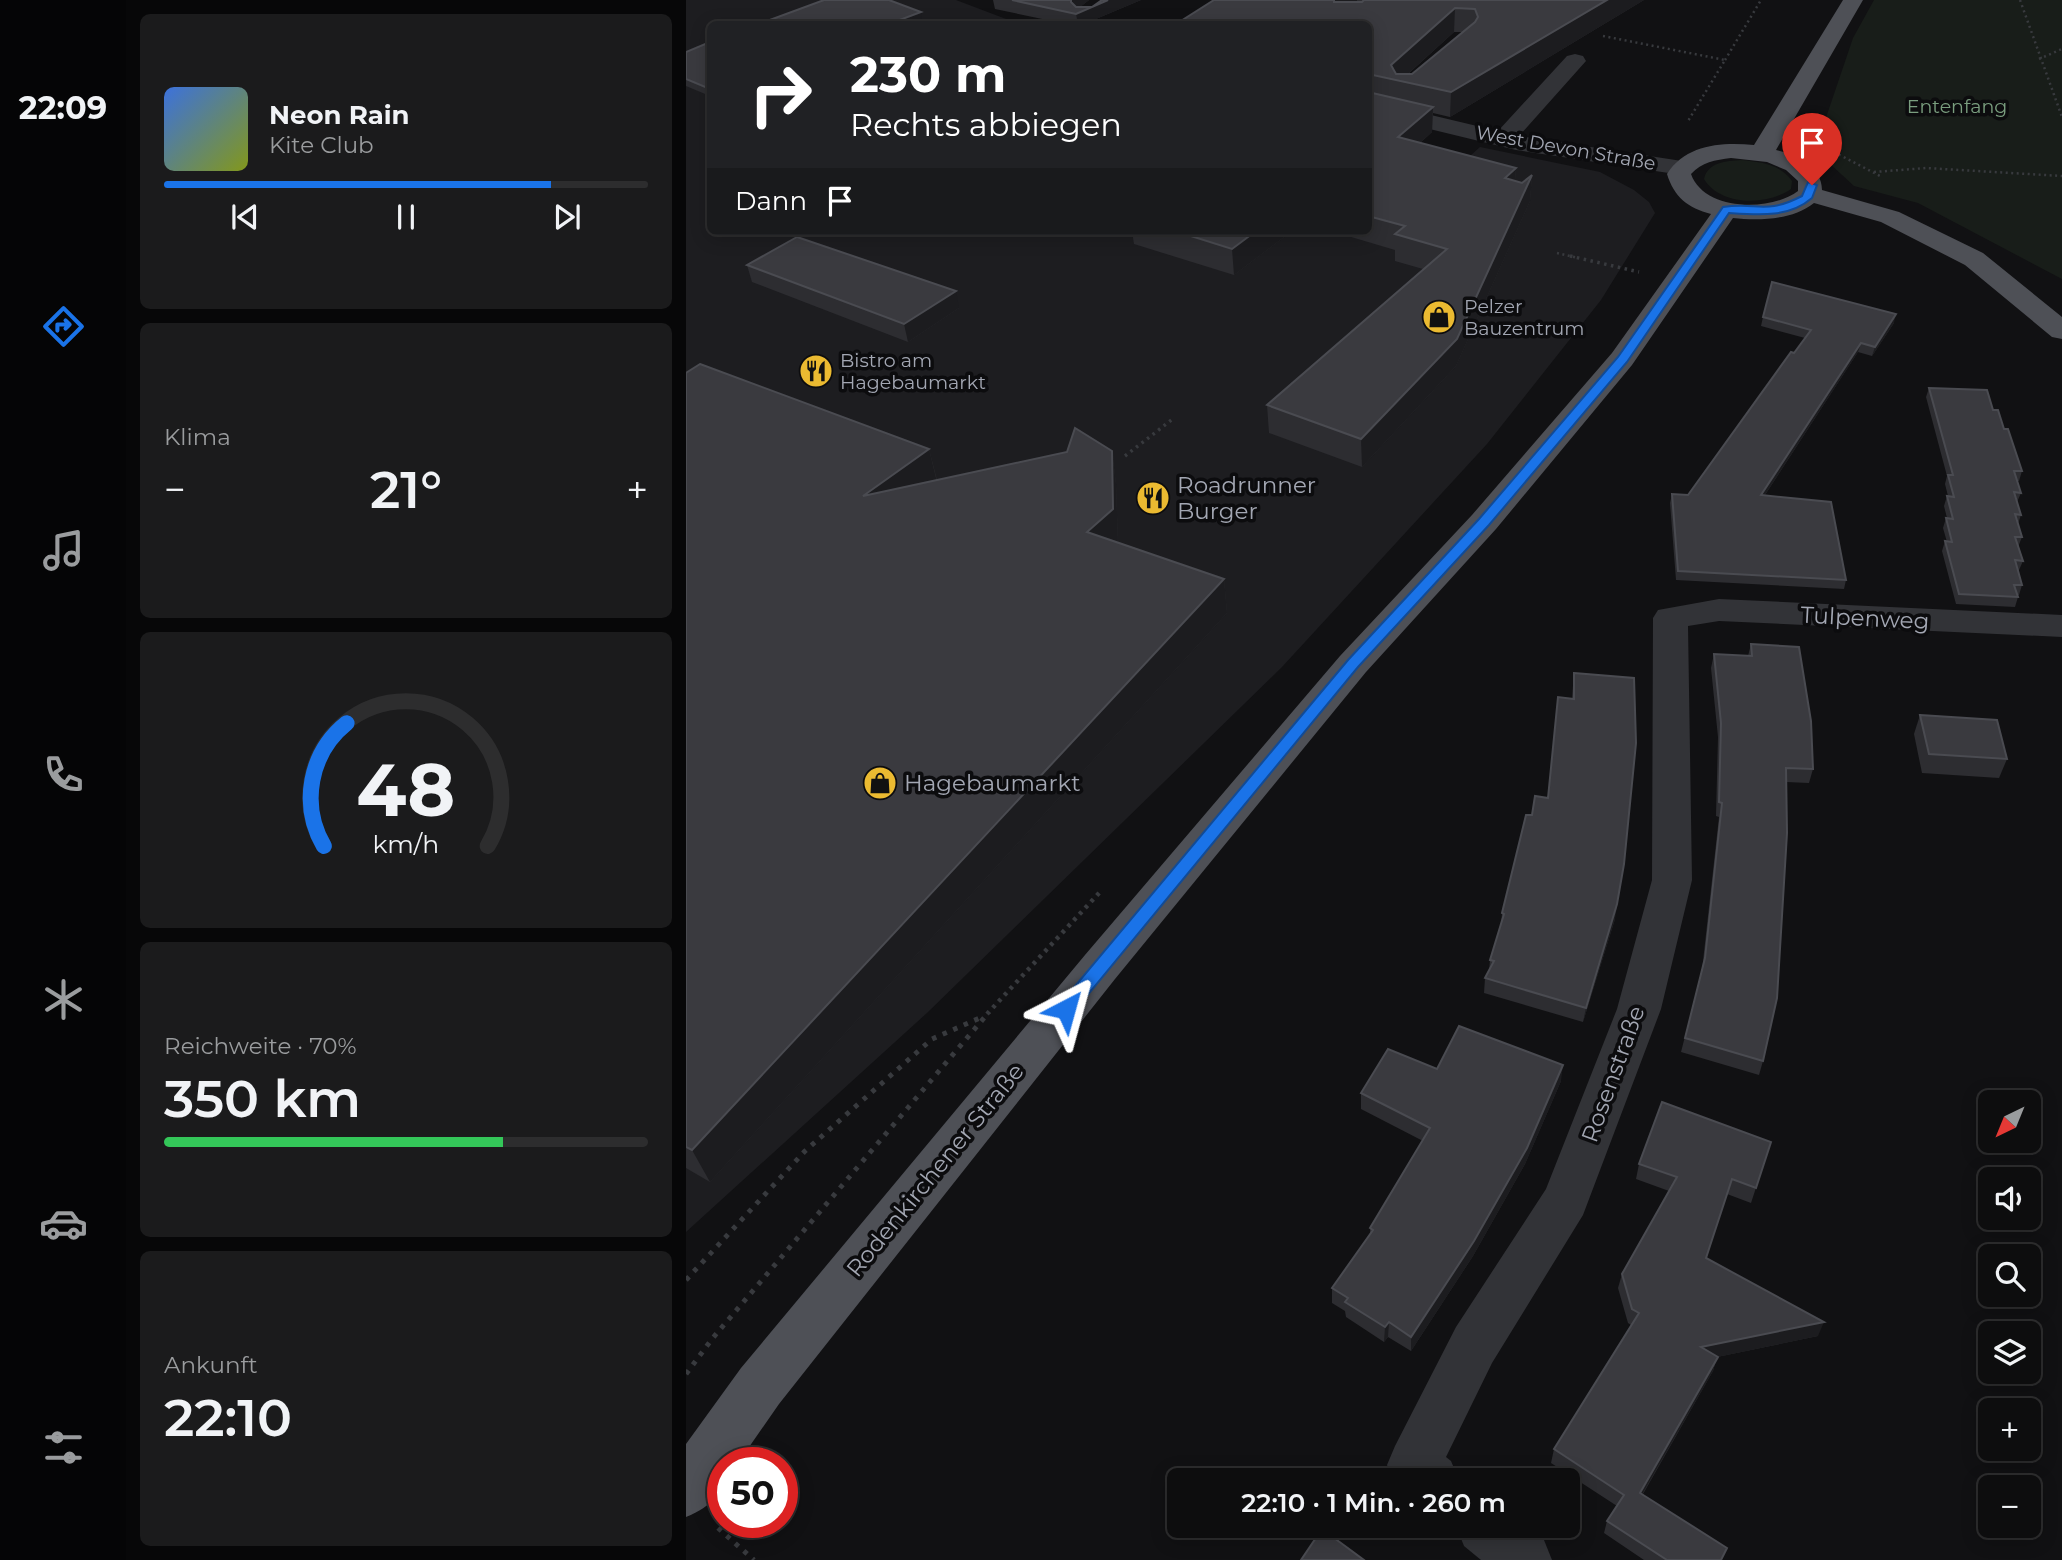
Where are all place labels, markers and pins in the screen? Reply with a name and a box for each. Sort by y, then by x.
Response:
pin [1782,113,1842,185]
place label: Pelzer Bauzentrum [1464,295,1584,340]
shop icon: Pelzer Bauzentrum [1420,298,1458,336]
place label: Bistro am Hagebaumarkt [840,349,986,394]
restaurant icon: Bistro am Hagebaumarkt [797,352,835,390]
place label: Roadrunner Burger [1177,471,1316,525]
restaurant icon: Roadrunner Burger [1134,479,1172,517]
shop icon: Hagebaumarkt [861,764,899,802]
place label: Hagebaumarkt [904,769,1081,797]

